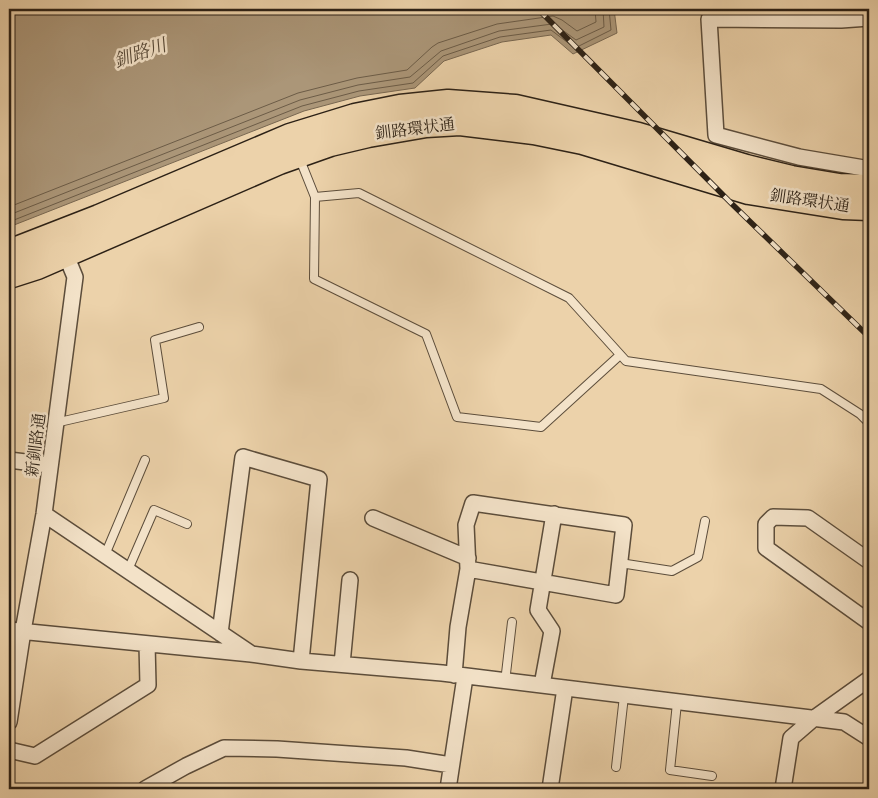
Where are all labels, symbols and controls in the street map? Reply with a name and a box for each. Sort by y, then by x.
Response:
water label: 釧路川 [111,33,171,73]
street label: 釧路環状通 [374,114,456,144]
street label: 釧路環状通 [769,186,851,216]
street label: 新釧路通 [22,412,50,478]

